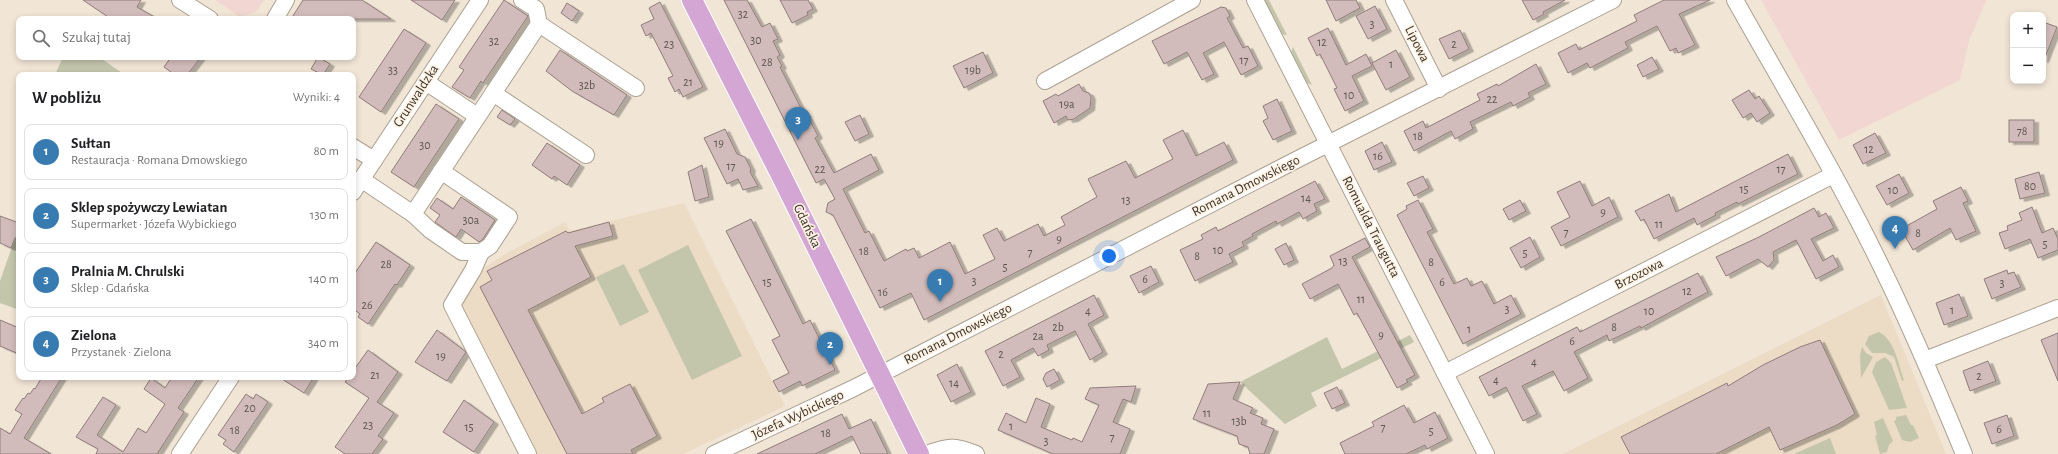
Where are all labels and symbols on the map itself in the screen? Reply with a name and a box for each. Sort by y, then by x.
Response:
house number: 32 [738,8,749,20]
house number: 3 [1370,18,1375,30]
street label: Lipowa [1402,24,1432,65]
house number: 30 [750,34,762,46]
house number: 32 [489,35,500,47]
house number: 12 [1317,36,1327,48]
house number: 23 [664,38,674,50]
house number: 2 [1451,38,1457,50]
house number: 17 [1239,54,1249,66]
house number: 28 [761,56,773,68]
house number: 1 [1389,58,1393,70]
street label: Grunwaldzka [391,62,442,130]
house number: 33 [388,64,398,76]
house number: 19b [965,64,981,76]
house number: 21 [683,76,693,88]
house number: 32b [579,79,595,91]
house number: 10 [1344,89,1354,101]
house number: 22 [1487,93,1498,105]
house number: 19a [1059,98,1075,110]
pin: 3 [785,107,811,140]
house number: 78 [2017,125,2028,137]
house number: 18 [1413,130,1423,142]
house number: 19 [714,137,724,149]
house number: 30 [419,139,431,151]
house number: 12 [1864,143,1874,155]
house number: 16 [1373,150,1383,162]
street label: Romana Dmowskiego [1190,153,1302,219]
house number: 17 [726,160,736,172]
house number: 22 [815,163,826,175]
house number: 17 [1776,163,1786,175]
street label: Romualda Traugutta [1339,174,1403,280]
house number: 80 [2024,180,2036,192]
house number: 15 [1739,183,1749,195]
house number: 10 [1888,184,1898,196]
house number: 14 [1301,192,1311,204]
house number: 13 [1121,194,1131,206]
street label: Gdańska [790,202,824,251]
house number: 9 [1600,206,1606,218]
house number: 30a [463,214,480,226]
pin: 4 [1882,216,1908,249]
house number: 11 [1655,218,1663,230]
house number: 7 [1563,226,1569,238]
house number: 8 [1915,227,1921,239]
house number: 9 [1056,233,1062,245]
house number: 5 [2042,238,2048,250]
house number: 10 [1213,244,1223,256]
house number: 18 [859,245,869,257]
house number: 7 [1027,246,1033,258]
your location [1099,246,1119,266]
house number: 5 [1522,247,1528,259]
house number: 8 [1194,250,1200,262]
house number: 13 [1338,255,1348,267]
house number: 8 [1428,256,1434,268]
street label: Brzozowa [1613,256,1666,292]
house number: 28 [380,258,392,270]
house number: 5 [1002,261,1008,273]
pin: 1 [927,269,953,302]
house number: 6 [1142,273,1148,285]
house number: 3 [972,275,977,287]
house number: 15 [762,276,772,288]
house number: 6 [1439,276,1445,288]
house number: 3 [2000,277,2005,289]
house number: 12 [1682,285,1692,297]
house number: 16 [878,286,888,298]
house number: 11 [1357,293,1365,305]
house number: 26 [361,299,373,311]
street label: Romana Dmowskiego [902,301,1014,367]
house number: 3 [1505,303,1510,315]
house number: 1 [1950,304,1954,316]
house number: 4 [1085,305,1091,317]
house number: 10 [1644,305,1654,317]
house number: 2b [1052,321,1064,333]
house number: 8 [1611,321,1617,333]
house number: 1 [1467,323,1471,335]
house number: 9 [1378,329,1384,341]
house number: 2a [1032,330,1044,342]
pin: 2 [817,332,843,365]
house number: 6 [1569,335,1575,347]
house number: 2 [998,348,1004,360]
house number: 19 [436,350,446,362]
house number: 4 [1531,356,1537,368]
house number: 21 [370,369,380,381]
house number: 2 [1976,370,1982,382]
house number: 4 [1493,374,1499,386]
house number: 14 [949,377,959,389]
street label: Józefa Wybickiego [750,388,846,442]
house number: 20 [244,402,256,414]
house number: 11 [1203,407,1211,419]
house number: 13b [1231,415,1247,427]
house number: 23 [363,419,373,431]
house number: 1 [1009,420,1013,432]
house number: 15 [464,421,474,433]
house number: 7 [1380,421,1386,433]
house number: 6 [1996,423,2002,435]
house number: 18 [230,424,240,436]
house number: 5 [1428,425,1434,437]
house number: 18 [821,427,831,439]
house number: 7 [1109,431,1115,443]
house number: 3 [1044,435,1049,447]

